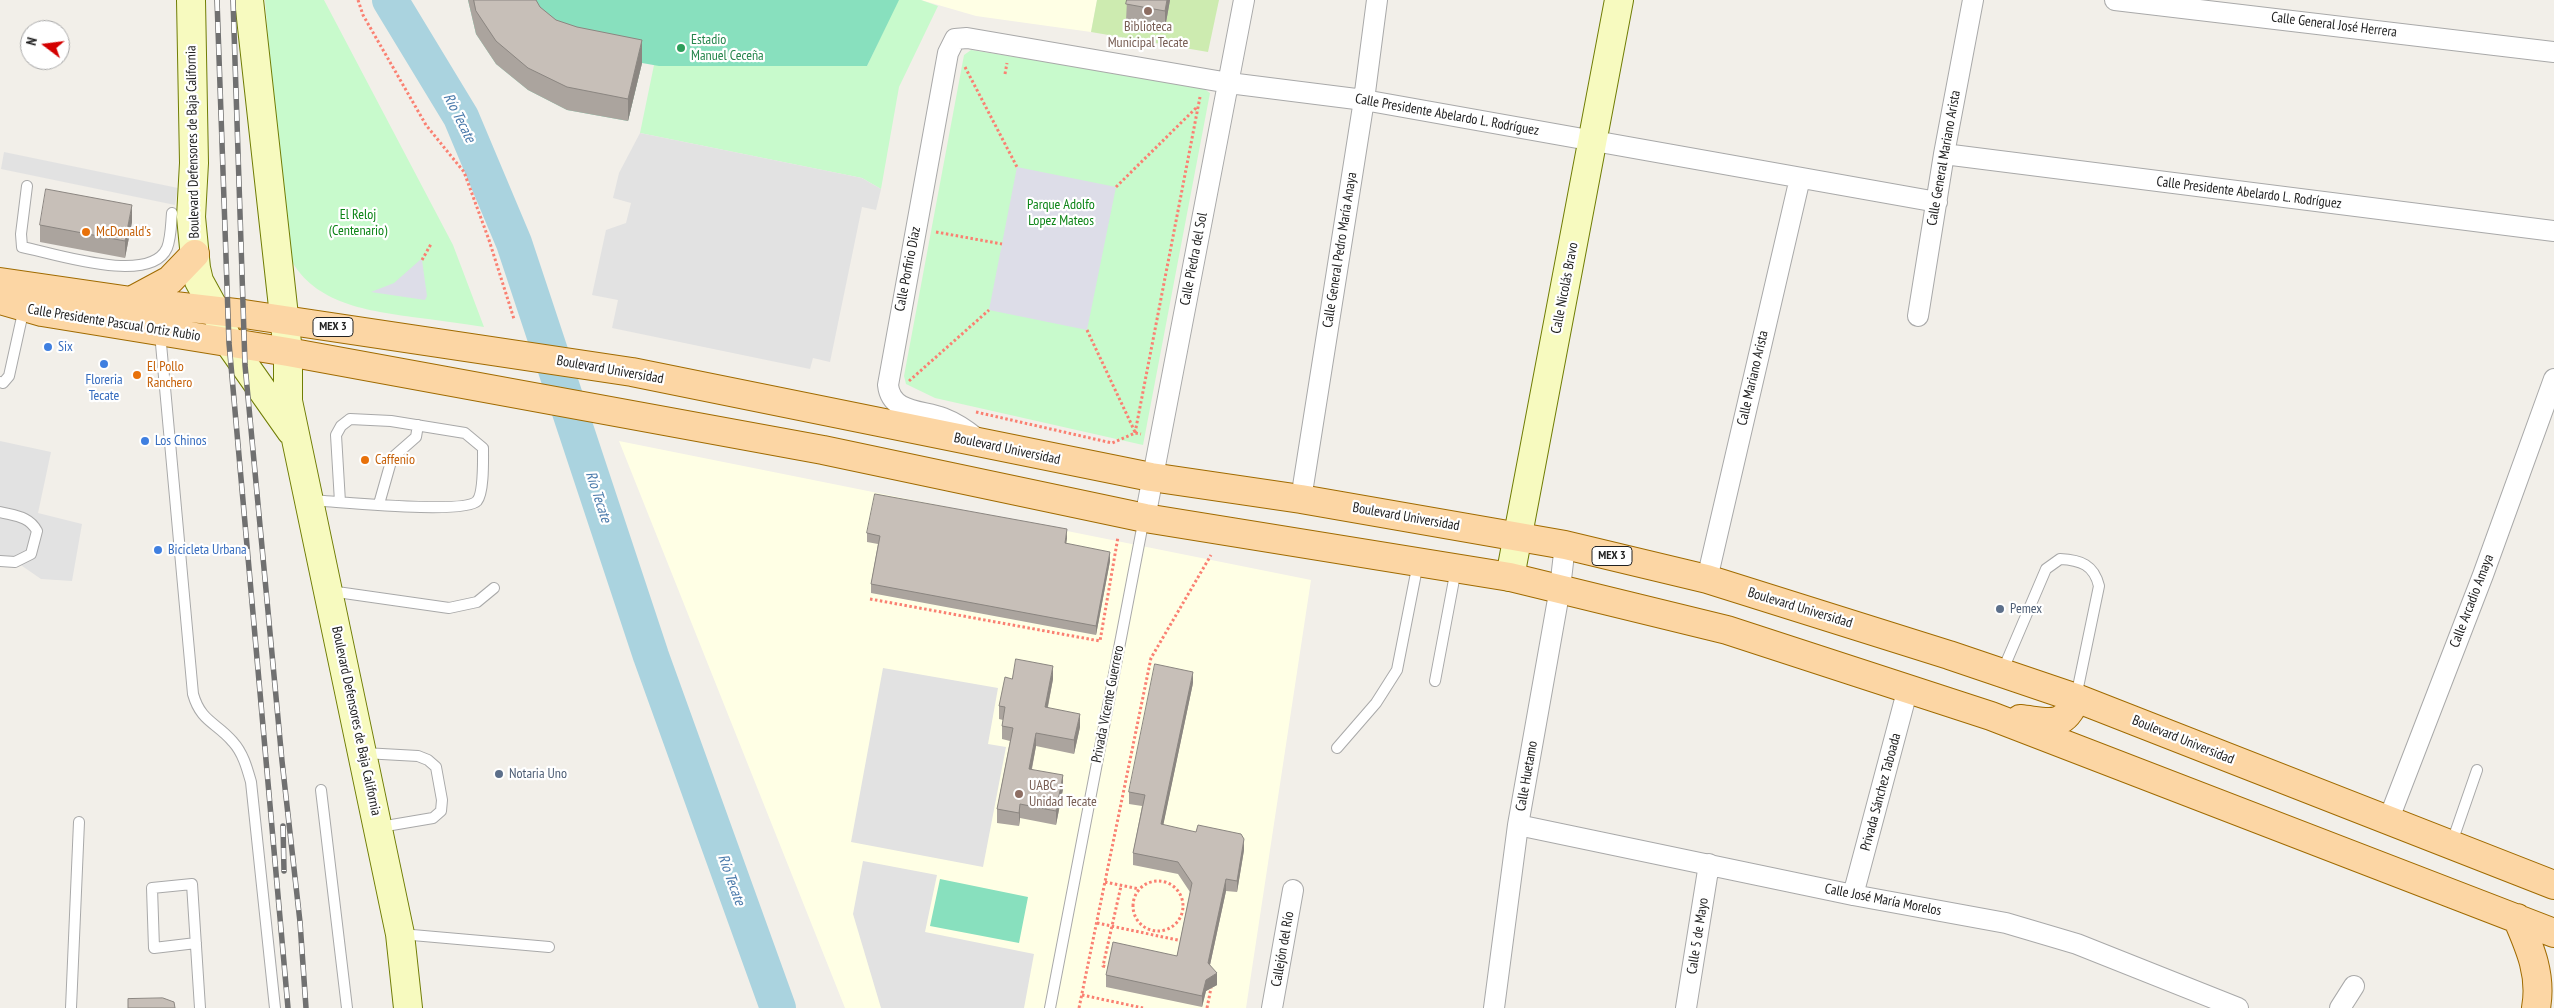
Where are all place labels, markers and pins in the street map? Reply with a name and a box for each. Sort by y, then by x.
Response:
marker: Biblioteca Municipal Tecate [1142,5,1154,17]
place label: Biblioteca Municipal Tecate [1108,19,1188,52]
place label: Estadio Manuel Ceceña [691,32,764,64]
marker: Estadio Manuel Ceceña [675,42,687,54]
place label: McDonald's [96,224,151,240]
marker: McDonald's [80,226,92,238]
place label: Six [58,339,73,355]
marker: Six [42,341,54,353]
marker: Floreria Tecate [98,358,110,370]
place label: El Pollo Ranchero [147,359,192,392]
marker: El Pollo Ranchero [131,369,143,381]
place label: Floreria Tecate [85,372,123,404]
place label: Los Chinos [155,433,206,449]
marker: Los Chinos [139,435,151,447]
place label: Caffenio [375,452,415,468]
marker: Caffenio [359,454,371,466]
place label: Bicicleta Urbana [168,542,247,558]
marker: Bicicleta Urbana [152,544,164,556]
place label: Pemex [2010,601,2042,617]
marker: Pemex [1994,603,2006,615]
place label: Notaria Uno [509,766,567,782]
marker: Notaria Uno [493,768,505,780]
place label: UABC - Unidad Tecate [1029,778,1097,810]
marker: UABC - Unidad Tecate [1013,788,1025,800]

